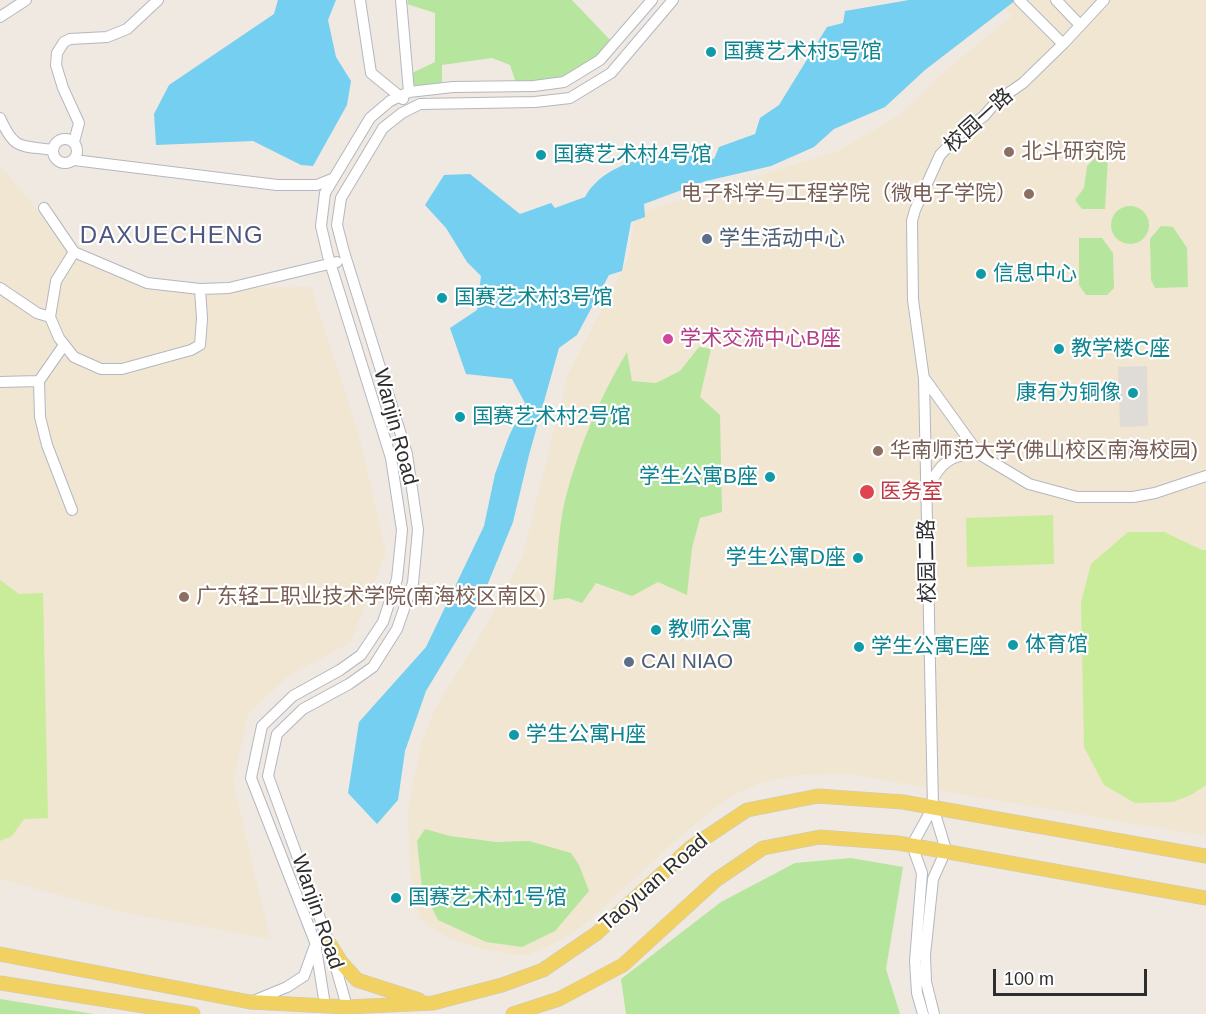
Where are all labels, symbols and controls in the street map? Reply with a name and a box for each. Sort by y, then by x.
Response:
place label: 国赛艺术村5号馆 [723,39,882,65]
marker: 国赛艺术村5号馆 [704,45,718,59]
street label: 校园一路 [939,84,1019,158]
place label: 北斗研究院 [1021,139,1126,165]
place label: 国赛艺术村4号馆 [553,142,712,168]
marker: 北斗研究院 [1002,145,1016,159]
marker: 国赛艺术村4号馆 [534,148,548,162]
place label: 电子科学与工程学院（微电子学院） [681,181,1017,207]
marker: 电子科学与工程学院（微电子学院） [1022,187,1036,201]
district label: DAXUECHENG [80,222,264,250]
place label: 学生活动中心 [719,226,845,252]
marker: 学生活动中心 [700,232,714,246]
place label: 信息中心 [993,261,1077,287]
marker: 信息中心 [974,267,988,281]
place label: 国赛艺术村3号馆 [454,285,613,311]
marker: 国赛艺术村3号馆 [435,291,449,305]
place label: 学术交流中心B座 [680,326,841,352]
marker: 学术交流中心B座 [661,332,675,346]
place label: 教学楼C座 [1071,336,1170,362]
marker: 教学楼C座 [1052,342,1066,356]
street label: Wanjin Road [367,366,423,488]
place label: 康有为铜像 [1016,380,1121,406]
marker: 康有为铜像 [1126,386,1140,400]
place label: 国赛艺术村2号馆 [472,404,631,430]
marker: 国赛艺术村2号馆 [453,410,467,424]
place label: 华南师范大学(佛山校区南海校园) [890,438,1198,464]
marker: 华南师范大学(佛山校区南海校园) [871,444,885,458]
place label: 学生公寓B座 [639,464,758,490]
marker: 学生公寓B座 [763,470,777,484]
place label: 医务室 [880,479,943,505]
marker: 医务室 [858,483,876,501]
street label: 校园二路 [915,519,941,603]
place label: 学生公寓D座 [726,545,846,571]
marker: 学生公寓D座 [851,551,865,565]
place label: 广东轻工职业技术学院(南海校区南区) [196,584,546,610]
marker: 广东轻工职业技术学院(南海校区南区) [177,590,191,604]
place label: 教师公寓 [668,617,752,643]
marker: 教师公寓 [649,623,663,637]
place label: 体育馆 [1025,632,1088,658]
place label: 学生公寓E座 [871,634,990,660]
marker: 体育馆 [1006,638,1020,652]
marker: 学生公寓E座 [852,640,866,654]
place label: CAI NIAO [641,649,733,675]
marker: CAI NIAO [622,655,636,669]
place label: 学生公寓H座 [526,722,646,748]
marker: 学生公寓H座 [507,728,521,742]
street label: Taoyuan Road [595,829,713,937]
street label: Wanjin Road [286,851,348,973]
place label: 国赛艺术村1号馆 [408,885,567,911]
marker: 国赛艺术村1号馆 [389,891,403,905]
scale bar [996,957,1150,995]
text: 100 m [1004,969,1054,989]

